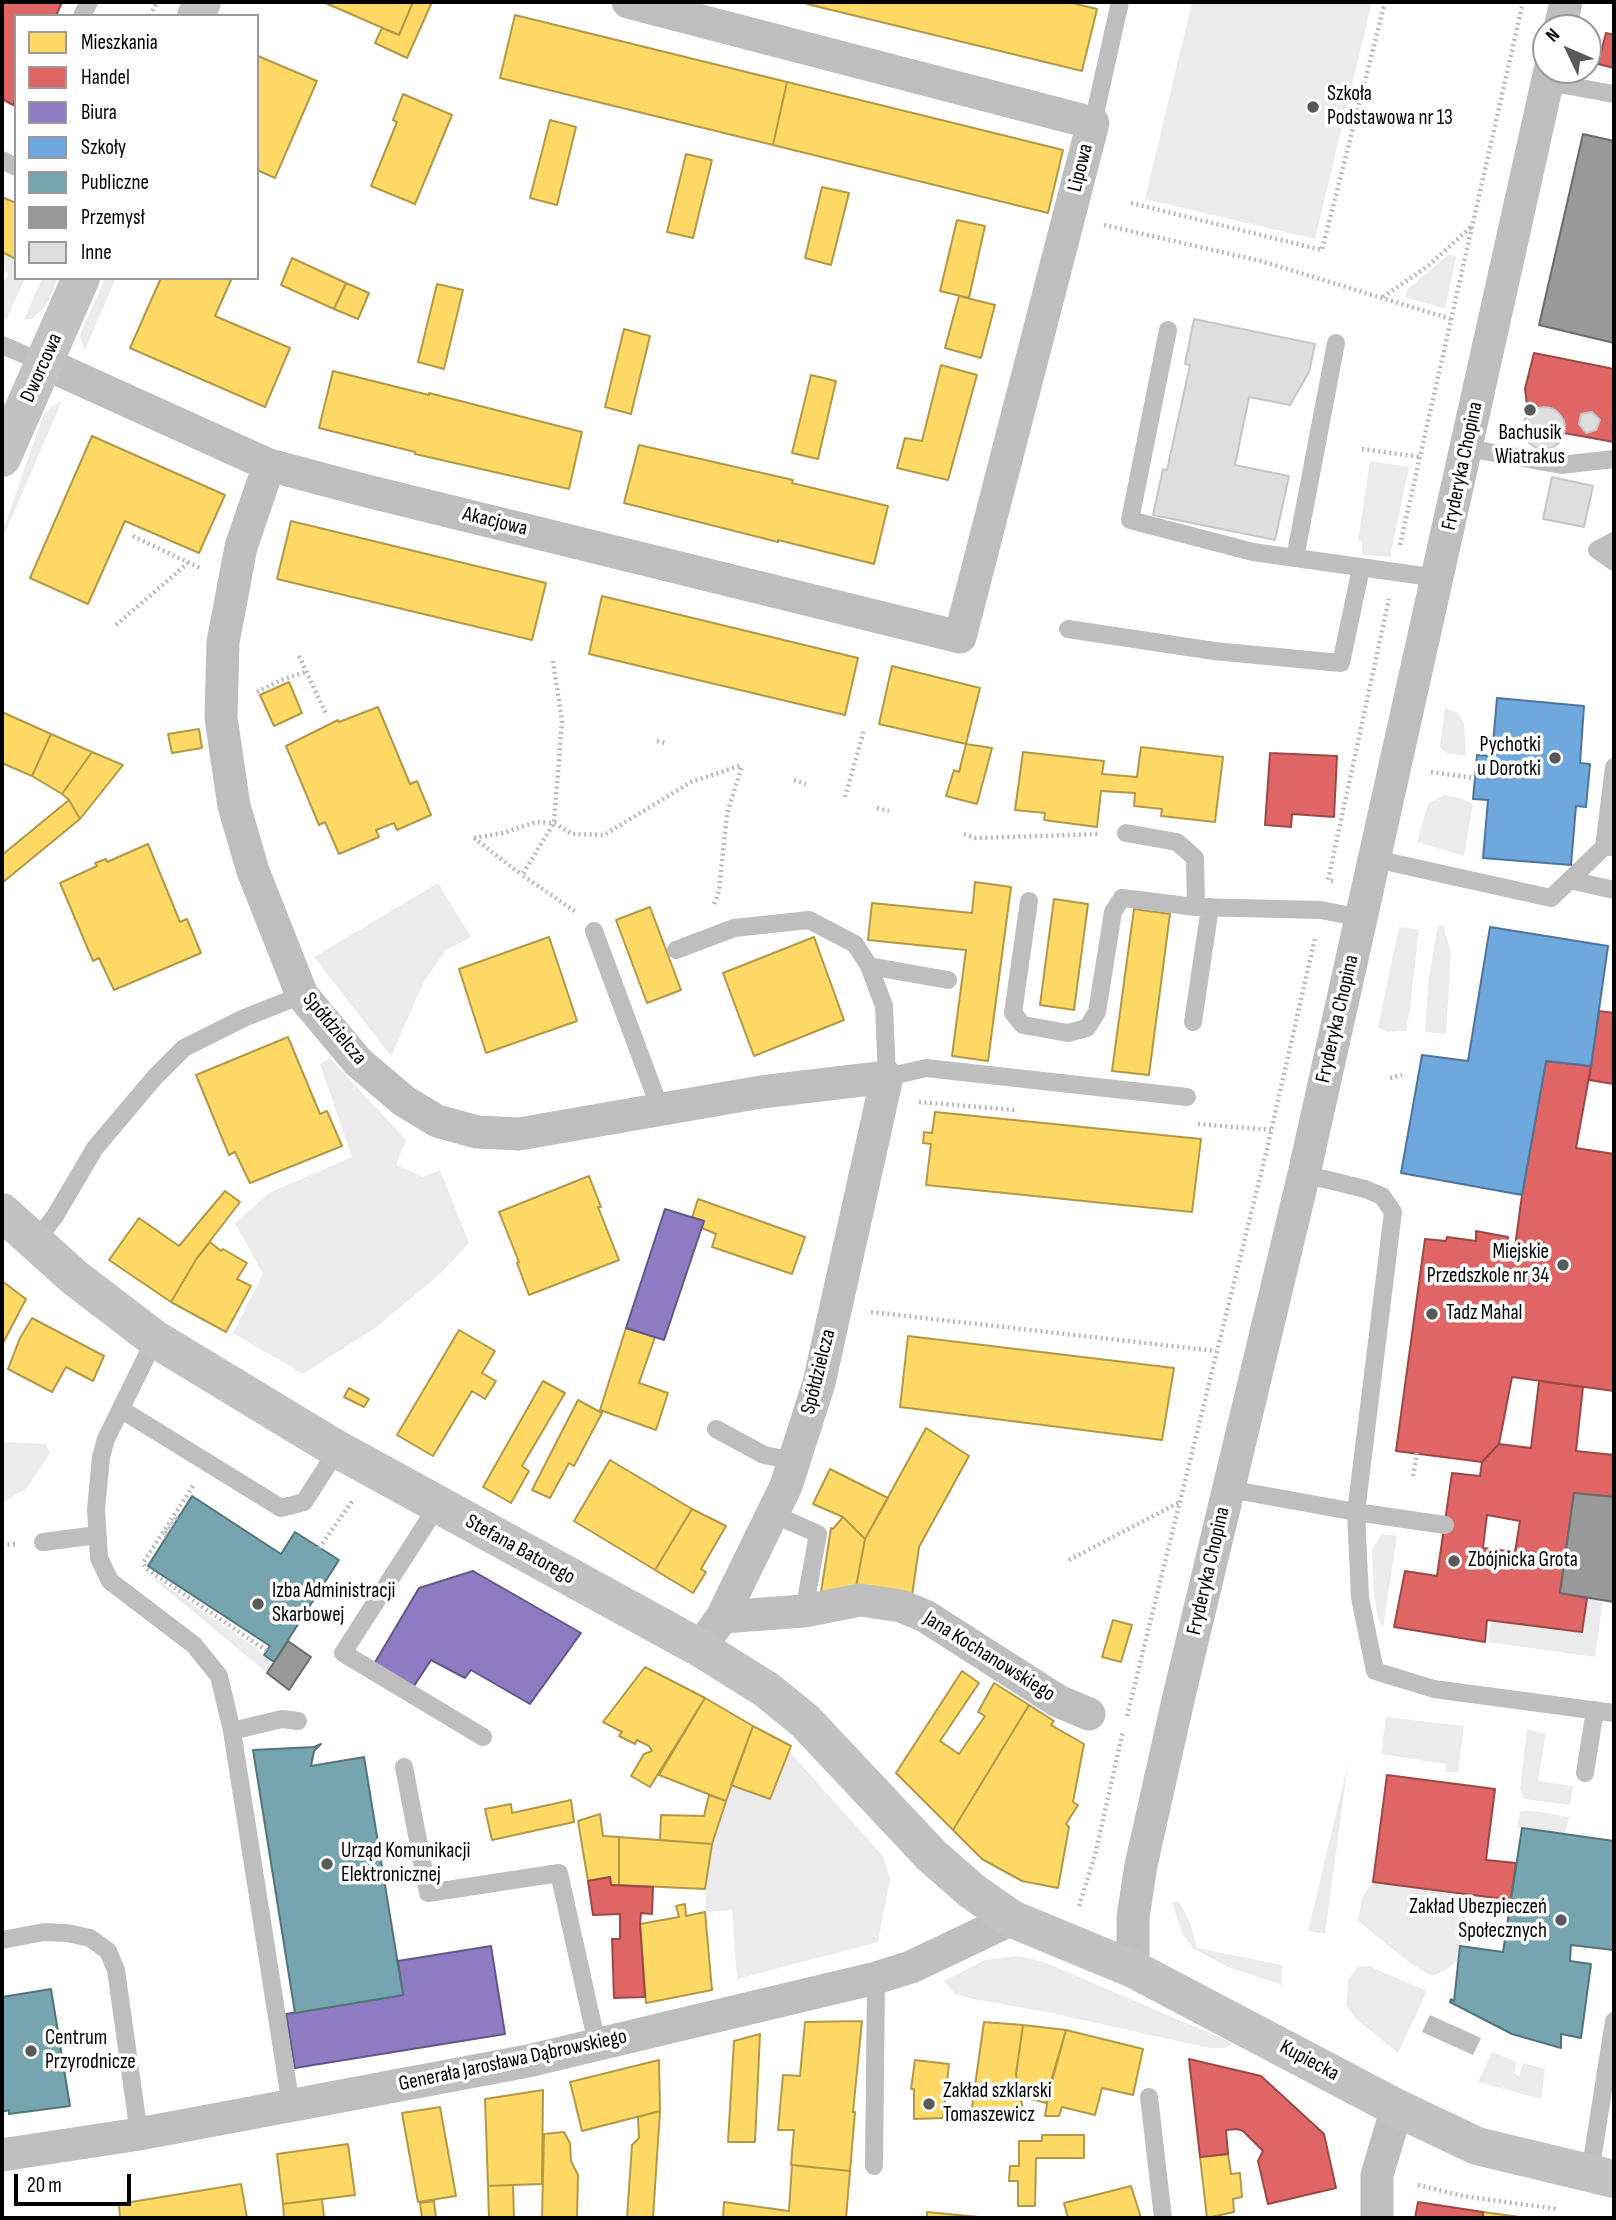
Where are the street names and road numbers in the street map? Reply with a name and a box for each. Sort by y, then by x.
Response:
street label: Lipowa [1063,141,1099,195]
street label: Dworcowa [16,330,68,406]
street label: Fryderyka Chopina [1437,400,1489,532]
street label: Akacjowa [460,502,530,542]
street label: Fryderyka Chopina [1311,953,1365,1085]
street label: Spółdzielcza [296,988,372,1070]
street label: Spółdzielcza [796,1327,842,1417]
street label: Fryderyka Chopina [1182,1505,1236,1637]
street label: Stefana Batorego [461,1510,579,1590]
street label: Jana Kochanowskiego [919,1606,1059,1708]
street label: Generała Jarosława Dąbrowskiego [397,2024,629,2098]
street label: Kupiecka [1275,2035,1343,2087]

